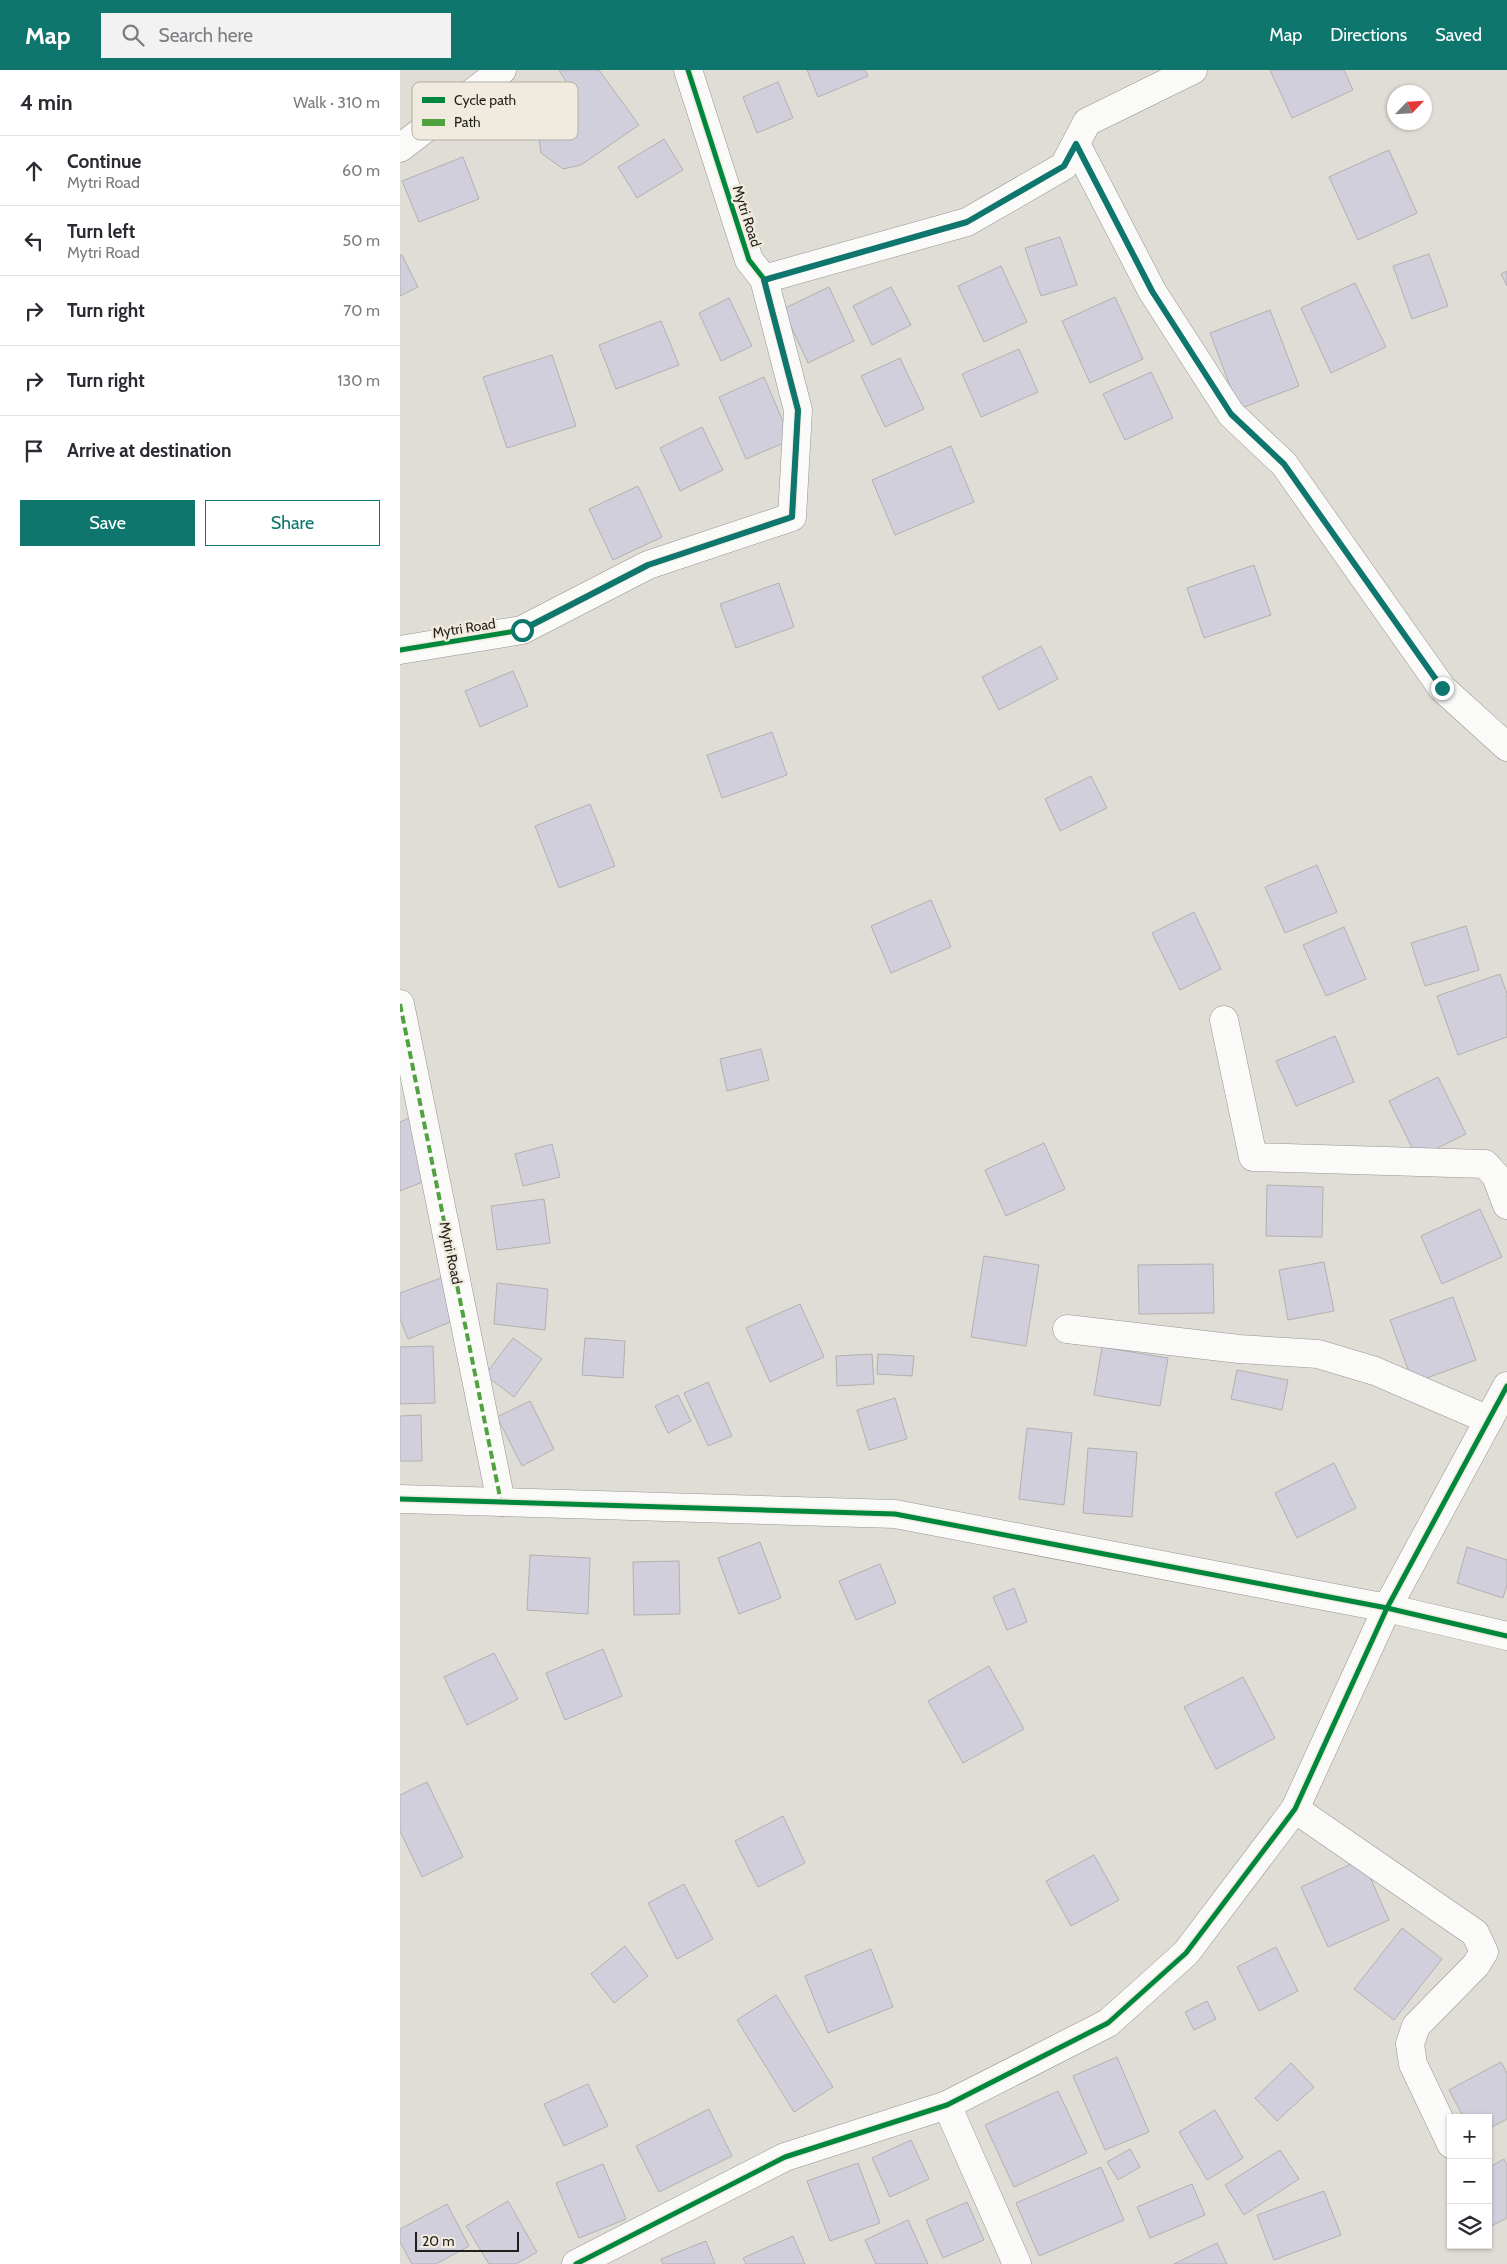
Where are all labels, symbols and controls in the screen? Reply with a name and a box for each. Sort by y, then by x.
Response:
search box [101,13,451,58]
text: Map [25,21,71,50]
icon: search [119,21,147,49]
text: Search here [159,24,253,47]
text: Map [1269,24,1302,46]
text: Directions [1330,24,1407,46]
text: Saved [1435,24,1482,46]
legend [412,82,578,140]
north arrow [1387,85,1432,130]
text: 4 min [20,90,73,115]
text: Cycle path [454,91,516,109]
text: Walk · 310 m [293,93,380,112]
text: Path [454,113,481,131]
text: Continue [67,150,141,173]
icon: ahead [20,157,48,185]
text: 60 m [342,161,380,180]
text: Mytri Road [67,173,140,192]
street label: Mytri Road [729,183,765,249]
text: Turn left [67,220,135,243]
icon: left [20,227,48,255]
text: 50 m [343,231,380,250]
text: Mytri Road [67,243,140,262]
icon: right [20,297,48,325]
text: Turn right [67,299,145,322]
text: 70 m [343,301,380,320]
icon: right [20,367,48,395]
text: Turn right [67,369,145,392]
text: 130 m [337,371,380,390]
icon: arrive [20,437,48,465]
text: Arrive at destination [67,439,231,462]
button: Save [20,500,195,546]
button: Share [205,500,380,546]
street label: Mytri Road [431,614,497,642]
route start [511,619,534,642]
route end [1431,677,1454,700]
street label: Mytri Road [436,1220,466,1286]
map controls [1447,2114,1492,2249]
button: + [1447,2114,1492,2159]
button: − [1447,2159,1492,2204]
button: layers [1447,2204,1492,2249]
scale bar [415,2229,519,2252]
text: 20 m [422,2232,455,2250]

